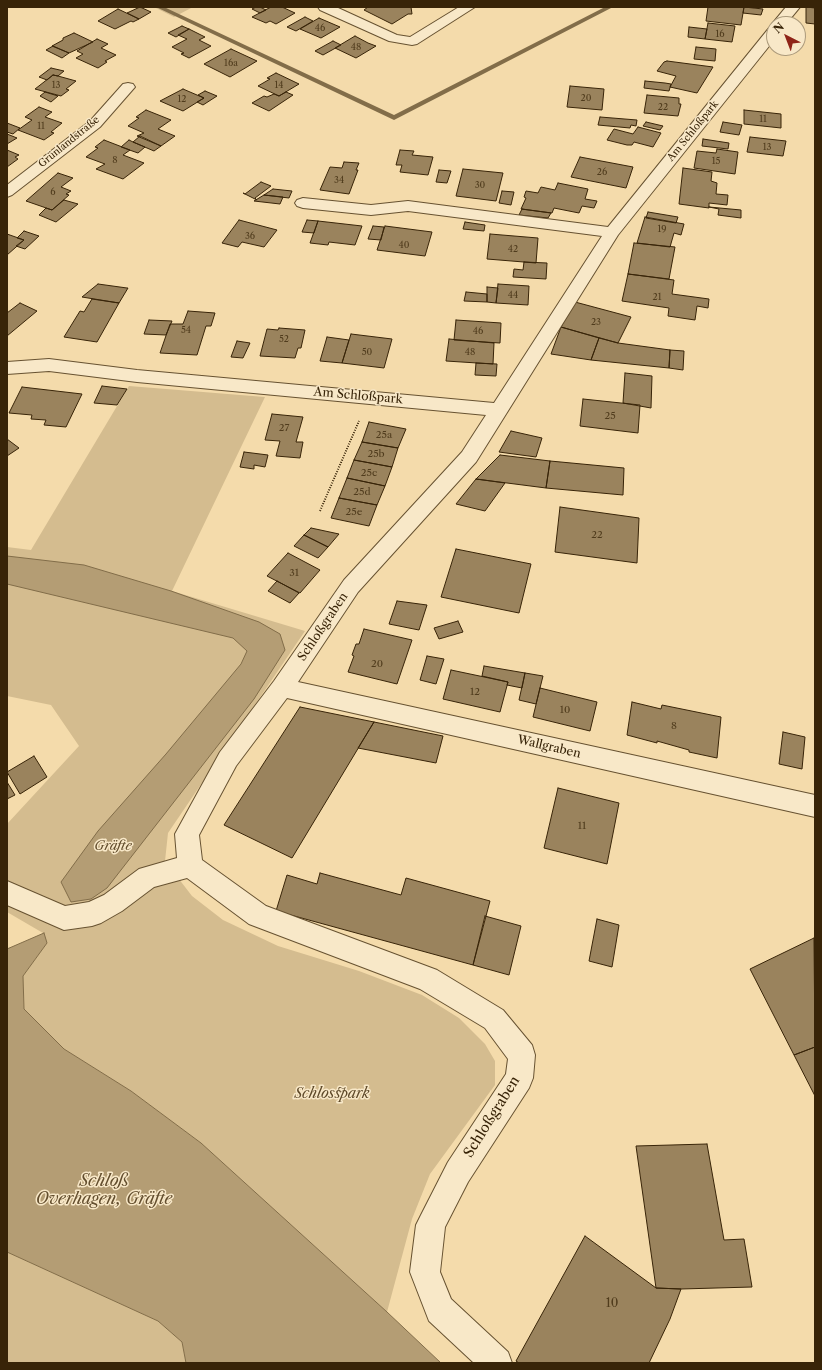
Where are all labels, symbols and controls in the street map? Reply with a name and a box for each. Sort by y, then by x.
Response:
north arrow [766,16,806,56]
text: N [770,19,787,36]
house number: 46 [315,23,325,33]
house number: 16 [715,29,725,39]
house number: 48 [351,42,361,52]
house number: 16a [224,58,238,68]
house number: 13 [52,80,60,90]
house number: 14 [275,80,283,90]
house number: 20 [581,93,591,103]
house number: 12 [178,94,186,104]
street label: Am Schloßpark [665,98,721,164]
house number: 22 [658,102,668,112]
street label: Grünlandstraße [36,114,102,170]
house number: 11 [759,114,767,124]
house number: 11 [37,121,45,131]
house number: 13 [763,142,771,152]
house number: 8 [112,155,118,165]
house number: 15 [712,156,720,166]
house number: 26 [597,167,607,177]
house number: 34 [334,175,344,185]
house number: 30 [475,180,485,190]
house number: 6 [50,187,56,197]
house number: 19 [657,224,667,234]
house number: 36 [245,231,255,241]
house number: 40 [399,240,409,250]
house number: 42 [508,244,518,254]
house number: 44 [508,290,518,300]
house number: 21 [653,292,661,302]
house number: 23 [591,317,601,327]
house number: 54 [181,325,191,335]
house number: 46 [473,326,483,336]
house number: 52 [279,334,289,344]
house number: 50 [362,347,372,357]
house number: 48 [465,347,475,357]
street label: Am Schloßpark [313,385,403,407]
house number: 25 [604,410,616,422]
house number: 27 [279,422,289,434]
house number: 25a [376,429,392,441]
house number: 25b [367,448,385,460]
house number: 25c [361,467,377,479]
house number: 25d [353,486,371,498]
house number: 25e [346,506,362,518]
house number: 22 [591,529,603,541]
house number: 31 [289,567,299,579]
street label: Schloßgraben [295,590,351,664]
house number: 20 [371,658,383,670]
house number: 12 [470,686,480,698]
house number: 10 [560,704,570,716]
house number: 8 [671,720,677,732]
street label: Wallgraben [516,733,582,761]
house number: 11 [578,820,586,832]
water label: Gräfte [94,838,132,854]
street label: Schloßgraben [460,1073,524,1161]
park label: Schlosspark [295,1086,369,1102]
water label: Schloß Overhagen, Gräfte [36,1171,172,1209]
house number: 10 [606,1297,618,1311]

